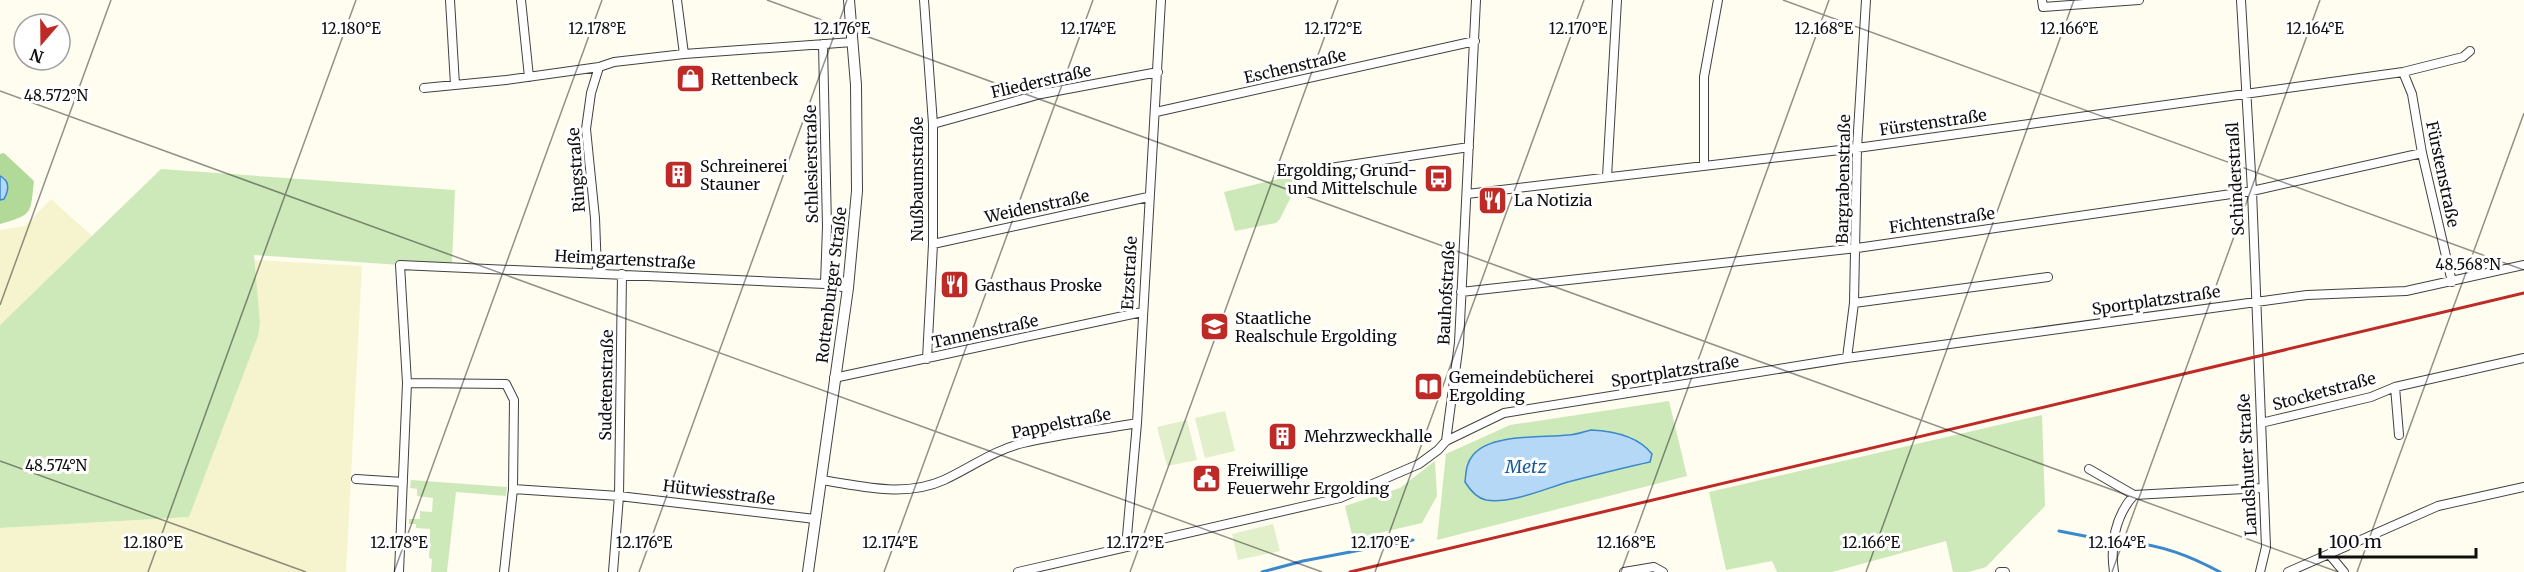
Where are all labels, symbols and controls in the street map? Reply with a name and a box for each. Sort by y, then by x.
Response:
north arrow [12,12,72,72]
text: 12.180°E [321,19,381,38]
text: 12.178°E [568,19,626,38]
text: 12.176°E [814,19,871,38]
text: 12.174°E [1060,19,1116,38]
text: 12.172°E [1304,19,1362,38]
text: 12.170°E [1549,19,1608,38]
text: 12.168°E [1795,19,1854,38]
text: 12.166°E [2040,19,2098,38]
text: 12.164°E [2286,19,2344,38]
text: N [27,44,46,68]
street label: Eschenstraße [1242,45,1348,87]
street label: Fliederstraße [989,60,1093,102]
shop icon: Rettenbeck [674,63,706,95]
place label: Rettenbeck [711,69,799,89]
text: 48.572°N [24,86,89,105]
street label: Schlesierstraße [800,105,822,223]
street label: Fürstenstraße [1878,105,1988,139]
street label: Bargrabenstraße [1832,114,1854,244]
street label: Nußbaumstraße [907,117,927,241]
street label: Fürstenstraße [2422,119,2464,229]
street label: Schinderstraßl [2222,122,2248,236]
street label: Ringstraße [563,127,589,213]
place label: Schreinerei Stauner [700,156,788,194]
building icon: Schreinerei Stauner [663,159,695,191]
place label: Ergolding, Grund- und Mittelschule [1276,160,1417,198]
bus stop icon: Ergolding, Grund- und Mittelschule [1422,163,1454,195]
restaurant icon: La Notizia [1477,184,1509,216]
street label: Weidenstraße [982,185,1091,227]
place label: La Notizia [1514,190,1593,210]
street label: Fichtenstraße [1888,203,1996,237]
street label: Rottenburger Straße [812,206,850,364]
street label: Etzstraße [1117,236,1141,310]
street label: Bauhofstraße [1433,241,1459,345]
street label: Heimgartenstraße [554,245,696,273]
text: 48.568°N [2435,255,2501,274]
restaurant icon: Gasthaus Proske [938,269,970,301]
place label: Gasthaus Proske [975,275,1102,295]
street label: Sportplatzstraße [2091,281,2221,319]
place label: Staatliche Realschule Ergolding [1235,308,1397,346]
street label: Tannenstraße [930,310,1040,352]
school or university icon: Staatliche Realschule Ergolding [1198,311,1230,343]
street label: Sudetenstraße [595,329,617,441]
street label: Sportplatzstraße [1609,351,1741,391]
place label: Gemeindebücherei Ergolding [1449,367,1594,405]
street label: Stocketstraße [2270,368,2378,414]
library icon: Gemeindebücherei Ergolding [1412,370,1444,402]
street label: Landshuter Straße [2233,393,2261,537]
street label: Pappelstraße [1010,404,1112,442]
building icon: Mehrzweckhalle [1267,420,1299,452]
place label: Mehrzweckhalle [1304,426,1432,446]
water label: Metz [1504,455,1547,478]
text: 48.574°N [25,456,87,475]
place label: Freiwillige Feuerwehr Ergolding [1227,460,1390,498]
public building icon: Freiwillige Feuerwehr Ergolding [1190,463,1222,495]
street label: Hütwiesstraße [662,475,776,509]
scale bar [2320,521,2476,559]
text: 100 m [2329,530,2382,553]
text: 12.180°E [123,533,183,552]
text: 12.178°E [370,533,428,552]
text: 12.176°E [616,533,673,552]
text: 12.174°E [862,533,918,552]
text: 12.172°E [1106,533,1164,552]
text: 12.170°E [1351,533,1410,552]
text: 12.168°E [1597,533,1656,552]
text: 12.166°E [1842,533,1900,552]
text: 12.164°E [2088,533,2146,552]

